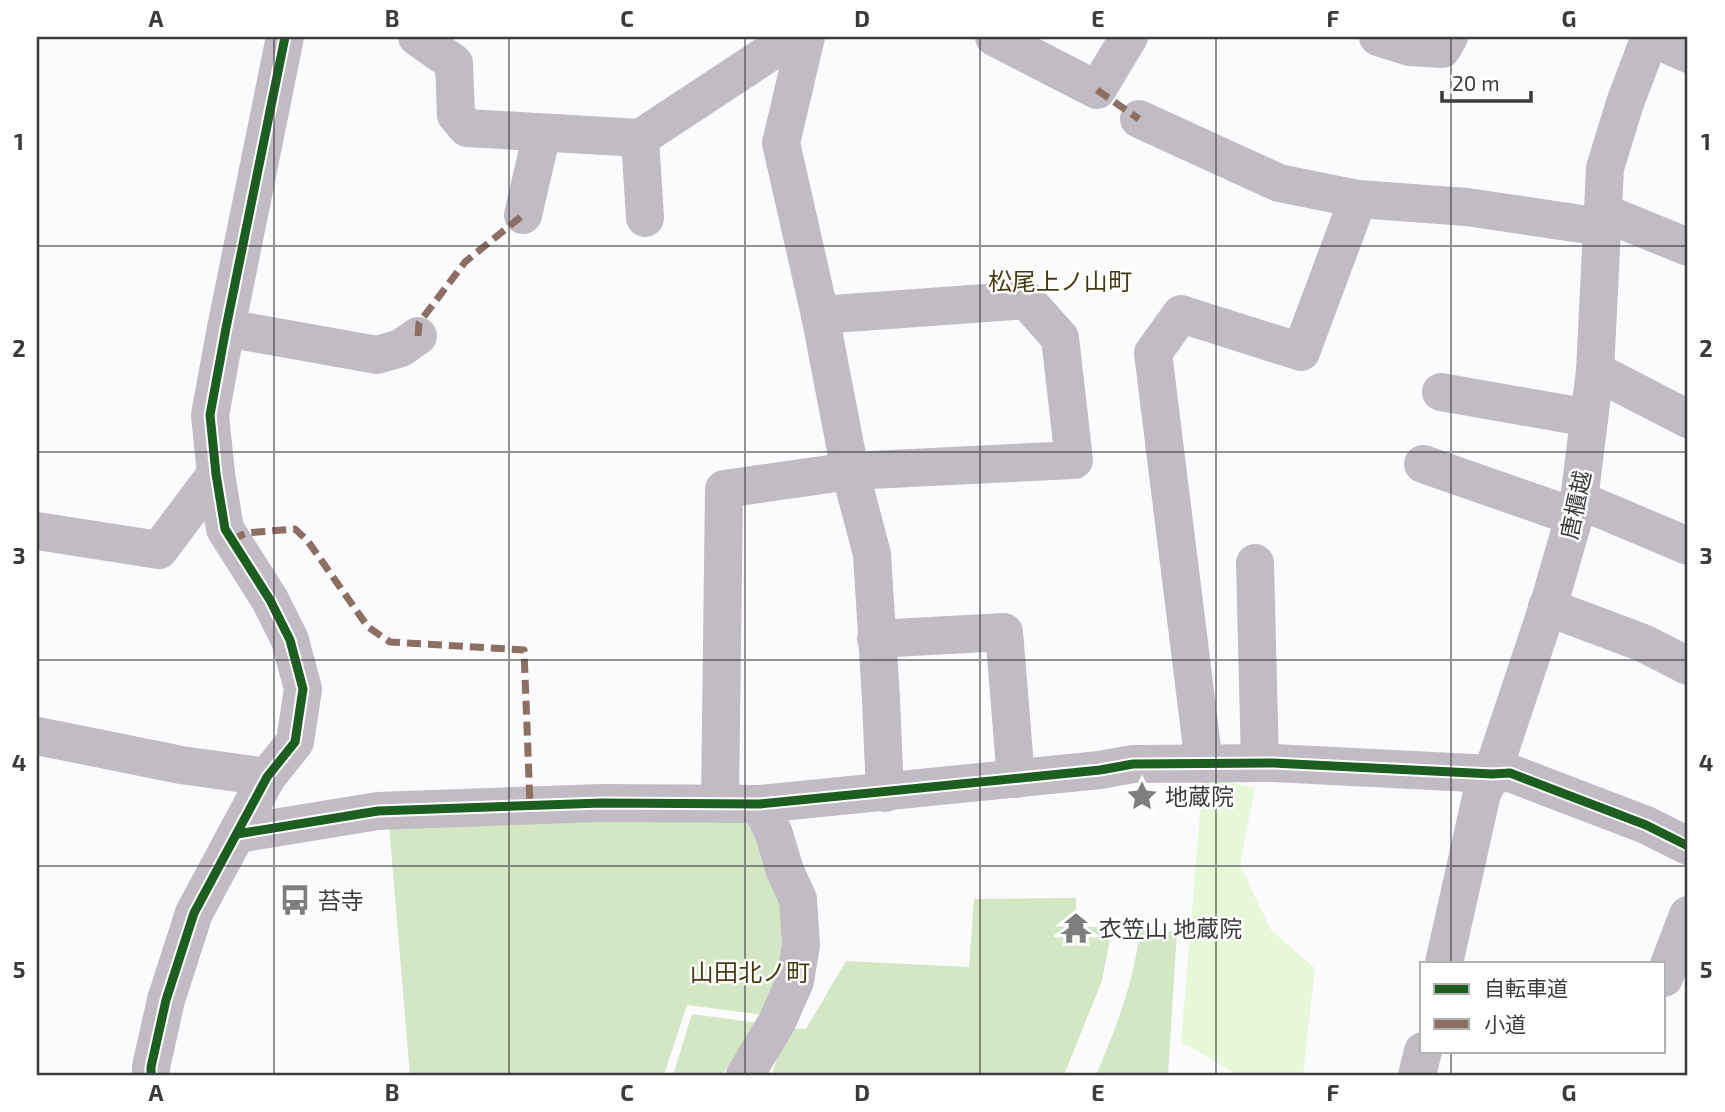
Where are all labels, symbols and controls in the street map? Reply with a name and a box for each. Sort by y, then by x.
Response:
text: A [148,4,164,32]
text: B [385,4,399,32]
text: C [620,4,634,32]
text: D [854,4,870,32]
text: E [1091,4,1105,32]
text: F [1327,4,1340,32]
text: G [1562,4,1576,32]
scale bar [1442,60,1531,104]
text: 20 m [1452,70,1500,95]
text: 1 [14,127,24,155]
text: 1 [1701,127,1711,155]
district label: 松尾上ノ山町 [988,266,1132,295]
text: 2 [12,334,26,362]
text: 2 [1699,334,1713,362]
street label: 唐櫃越 [1554,468,1596,542]
text: 3 [12,541,26,569]
text: 3 [1699,541,1713,569]
text: 4 [12,748,26,776]
text: 4 [1699,748,1713,776]
place icon: 地蔵院 [1125,779,1159,813]
place label: 地蔵院 [1165,782,1234,810]
bus stop icon: 苔寺 [278,883,312,917]
place label: 苔寺 [318,886,364,914]
temple icon: 衣笠山 地蔵院 [1059,911,1093,945]
place label: 衣笠山 地蔵院 [1099,914,1242,942]
text: 5 [13,955,25,983]
text: 5 [1700,955,1712,983]
district label: 山田北ノ町 [690,957,810,986]
legend [1420,962,1666,1052]
text: 自転車道 [1484,975,1568,1000]
text: 小道 [1484,1011,1526,1036]
text: A [148,1078,164,1106]
text: B [385,1078,399,1106]
text: C [620,1078,634,1106]
text: D [854,1078,870,1106]
text: E [1091,1078,1105,1106]
text: F [1327,1078,1340,1106]
text: G [1562,1078,1576,1106]

